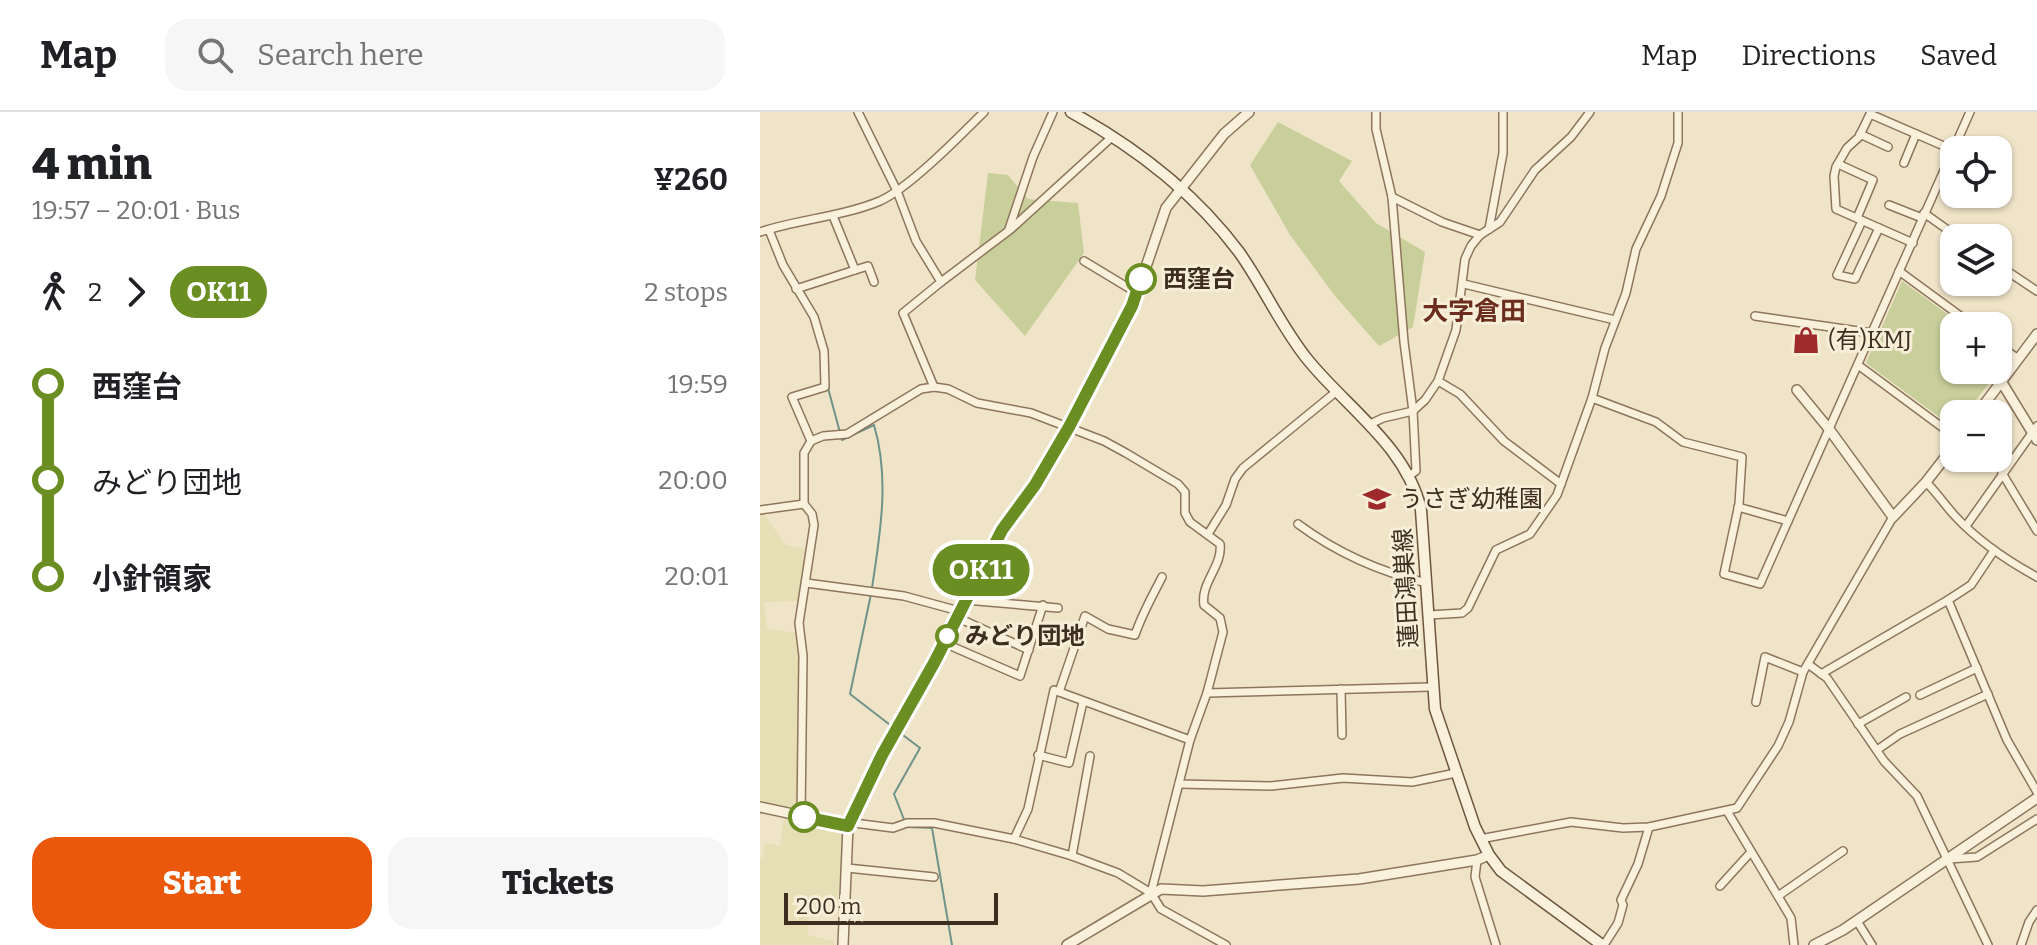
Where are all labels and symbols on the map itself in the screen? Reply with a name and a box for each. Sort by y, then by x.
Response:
marker: 西窪台 [1126,264,1156,294]
place label: 西窪台 [1163,265,1235,293]
district label: 大字倉田 [1422,296,1526,327]
shop icon: (有)KMJ [1791,325,1821,355]
place label: (有)KMJ [1828,326,1912,354]
school or university icon: うさぎ幼稚園 [1362,484,1392,514]
place label: うさぎ幼稚園 [1399,485,1543,513]
street label: 蓮田鴻巣線 [1389,527,1423,649]
line badge: OK11 [925,544,1037,596]
place label: みどり団地 [965,622,1085,650]
marker: みどり団地 [936,625,958,647]
unlabelled marker [789,802,819,832]
scale bar [784,889,998,925]

